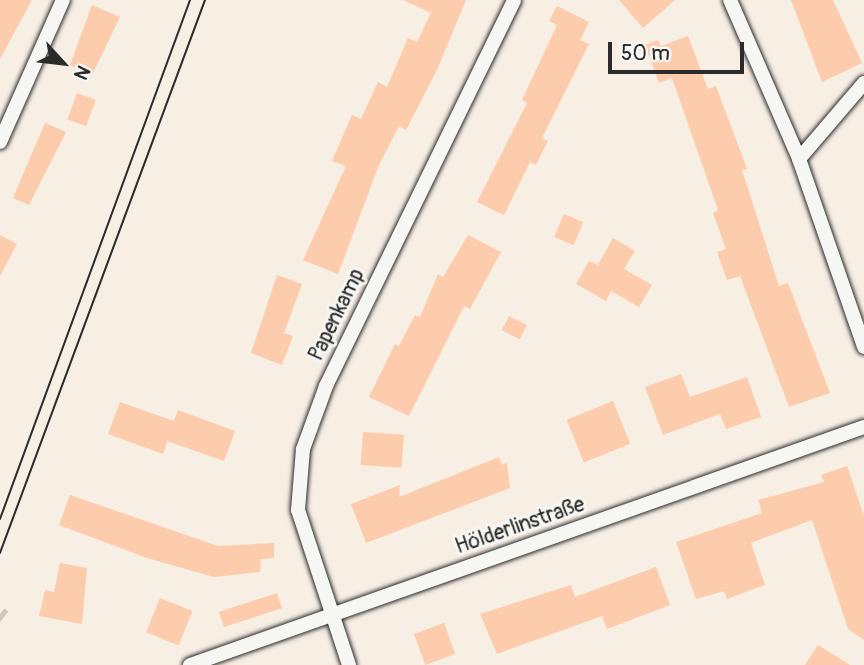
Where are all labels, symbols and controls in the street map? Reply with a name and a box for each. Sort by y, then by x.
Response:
north arrow [28,28,98,98]
scale bar [612,28,748,72]
text: 50 m [621,40,670,67]
text: N [68,61,95,84]
street label: Papenkamp [304,265,370,365]
street label: Hölderlinstraße [452,492,588,560]

